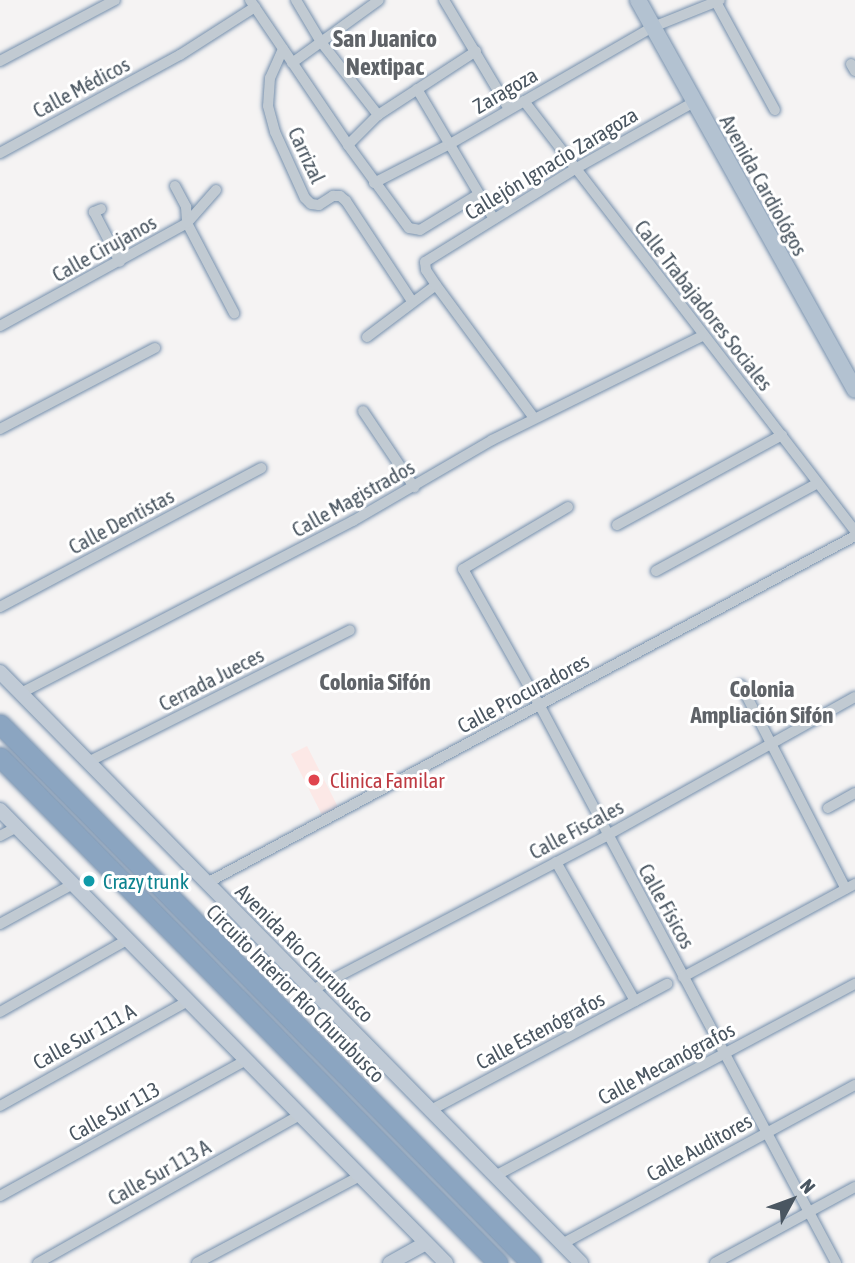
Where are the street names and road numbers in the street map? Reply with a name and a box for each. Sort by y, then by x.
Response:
street label: Calle Médicos [28,51,134,123]
street label: Zaragoza [468,62,542,118]
street label: Callejón Ignacio Zaragoza [460,101,642,225]
street label: Avenida Cardiológos [715,110,813,260]
street label: Carrizal [283,123,331,187]
street label: Calle Cirujanos [48,209,160,287]
street label: Calle Trabajadores Sociales [630,215,778,395]
street label: Calle Magistrados [287,454,419,542]
street label: Calle Dentistas [64,483,178,559]
street label: Cerrada Jueces [154,642,268,716]
street label: Calle Procuradores [453,648,593,738]
street label: Calle Fiscales [525,794,627,864]
street label: Calle Físicos [633,859,701,953]
street label: Avenida Río Churubusco [231,879,379,1027]
street label: Circuito Interior Río Churubusco [202,899,390,1087]
street label: Calle Estenógrafos [471,986,609,1074]
street label: Calle Sur 111 A [28,998,140,1074]
street label: Calle Mecanógrafos [593,1016,739,1110]
street label: Calle Sur 113 [64,1076,164,1146]
street label: Calle Auditores [642,1108,756,1186]
street label: Calle Sur 113 A [103,1134,215,1210]

